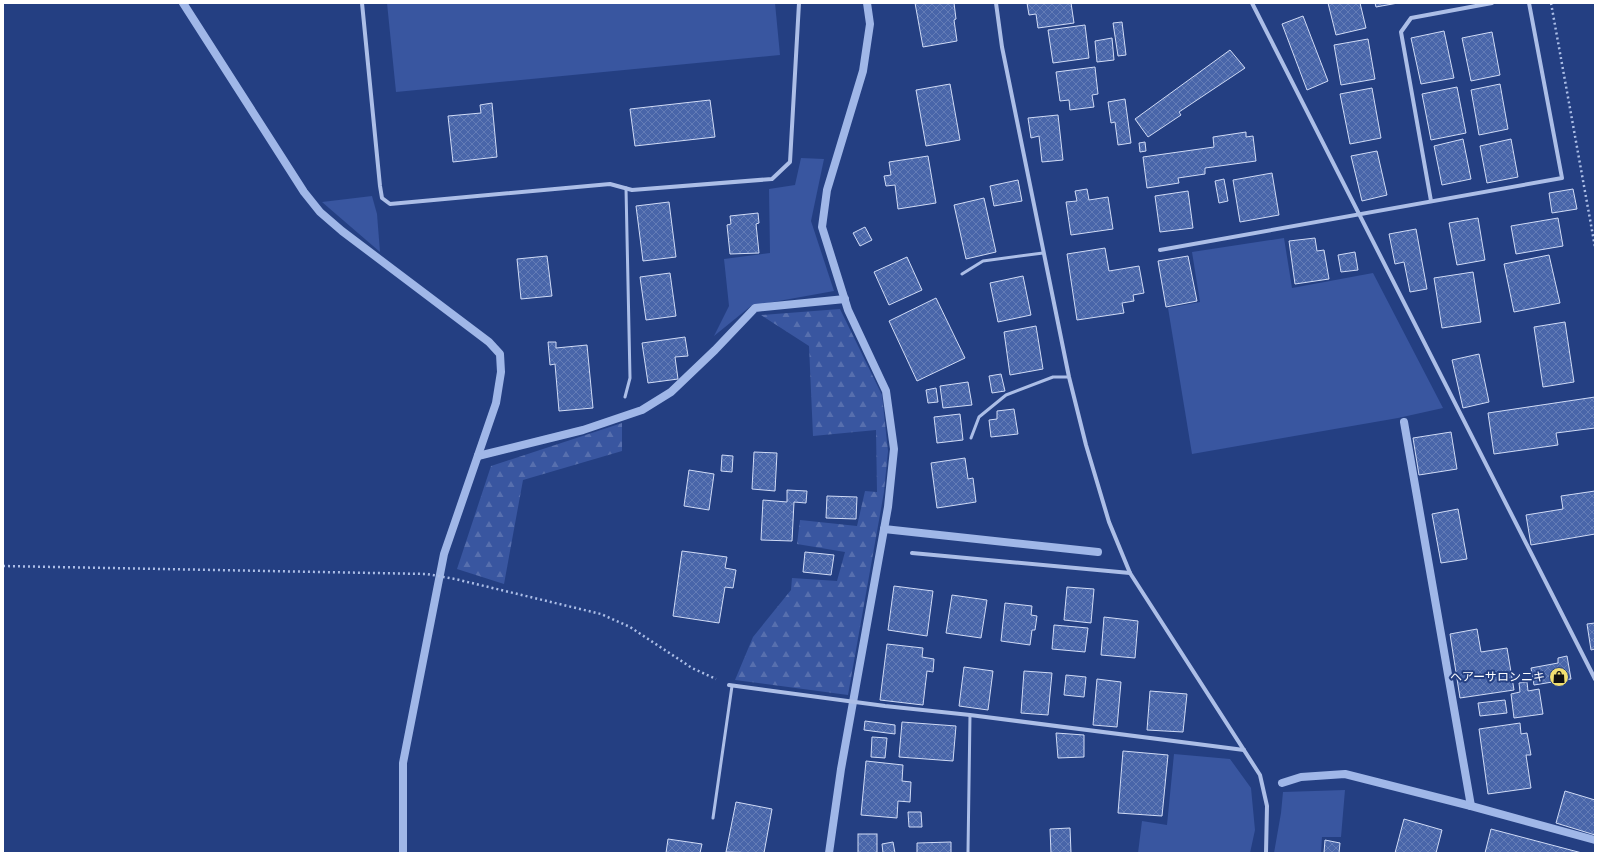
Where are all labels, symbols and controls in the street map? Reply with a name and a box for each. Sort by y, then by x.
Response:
shop icon: ヘアーサロンニキ [1548,666,1570,688]
place label: ヘアーサロンニキ [1450,669,1545,684]

